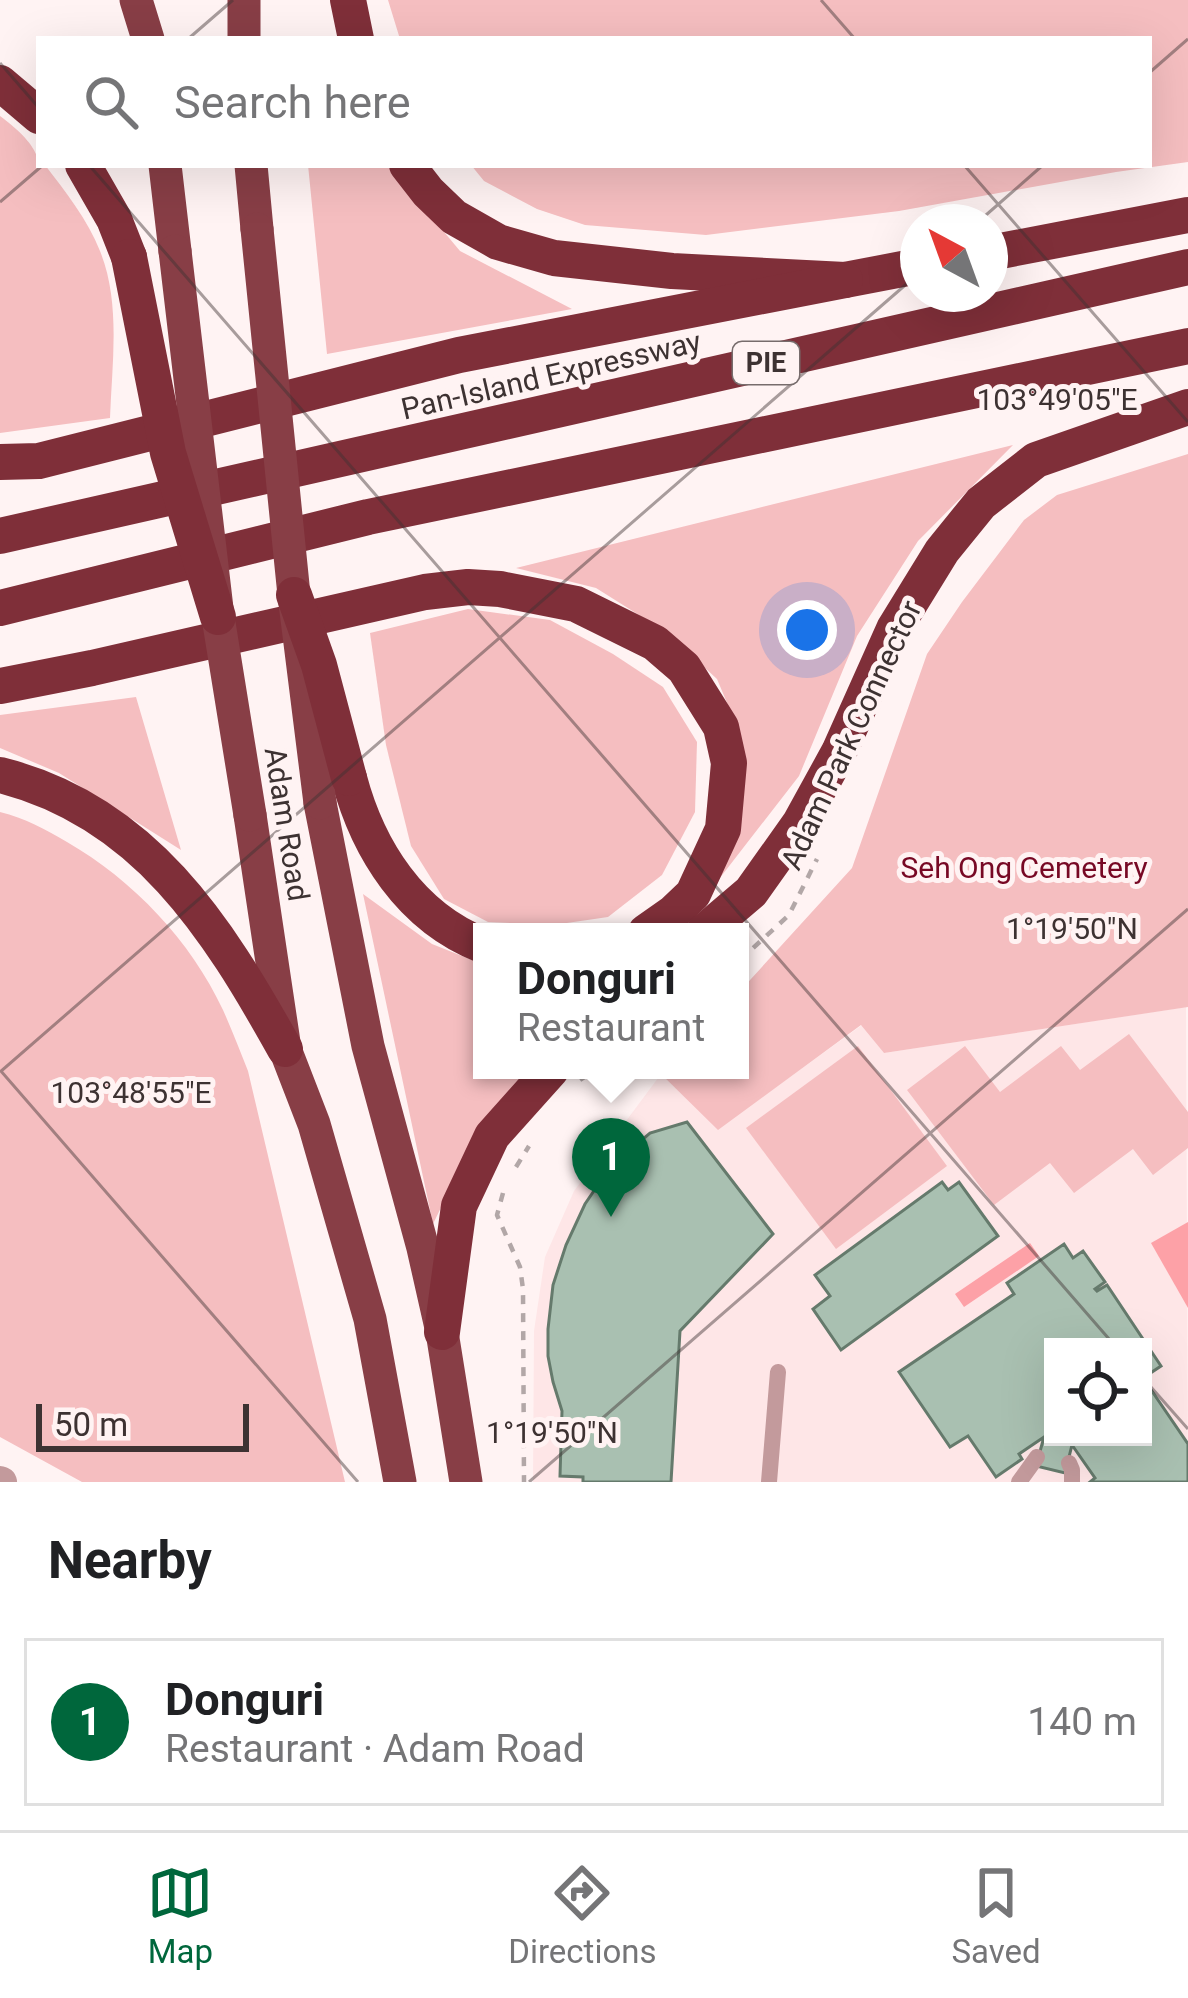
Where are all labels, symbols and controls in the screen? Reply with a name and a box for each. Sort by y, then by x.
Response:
search box [36,36,1152,168]
icon: search [78,69,144,135]
text: Search here [174,76,411,129]
north arrow [900,204,1008,312]
street label: Pan-Island Expressway [398,323,704,427]
road number: PIE [733,342,799,384]
text: 103°49'05"E [976,382,1138,417]
street label: Adam Park Connector [773,595,929,875]
your location [777,600,837,660]
street label: Adam Road [258,745,316,903]
park label: Seh Ong Cemetery [900,850,1148,885]
text: 1°19'50"N [1006,911,1138,946]
popup [473,923,749,1079]
text: Donguri [517,952,676,1005]
text: Restaurant [517,1005,705,1051]
text: 103°48'55"E [50,1075,212,1110]
pin: 1 [572,1118,650,1217]
map controls [1044,1338,1152,1446]
button: locate [1044,1338,1152,1446]
scale bar [36,1398,249,1451]
text: 50 m [54,1405,128,1444]
text: 1°19'50"N [486,1415,618,1450]
text: Nearby [48,1531,212,1590]
text: Donguri [165,1673,324,1726]
text: 1 [79,1699,101,1745]
text: 140 m [1027,1699,1137,1745]
text: Restaurant · Adam Road [165,1726,585,1772]
tab: Map [147,1860,213,1971]
tab: Directions [508,1860,657,1971]
tab: Saved [951,1860,1041,1971]

